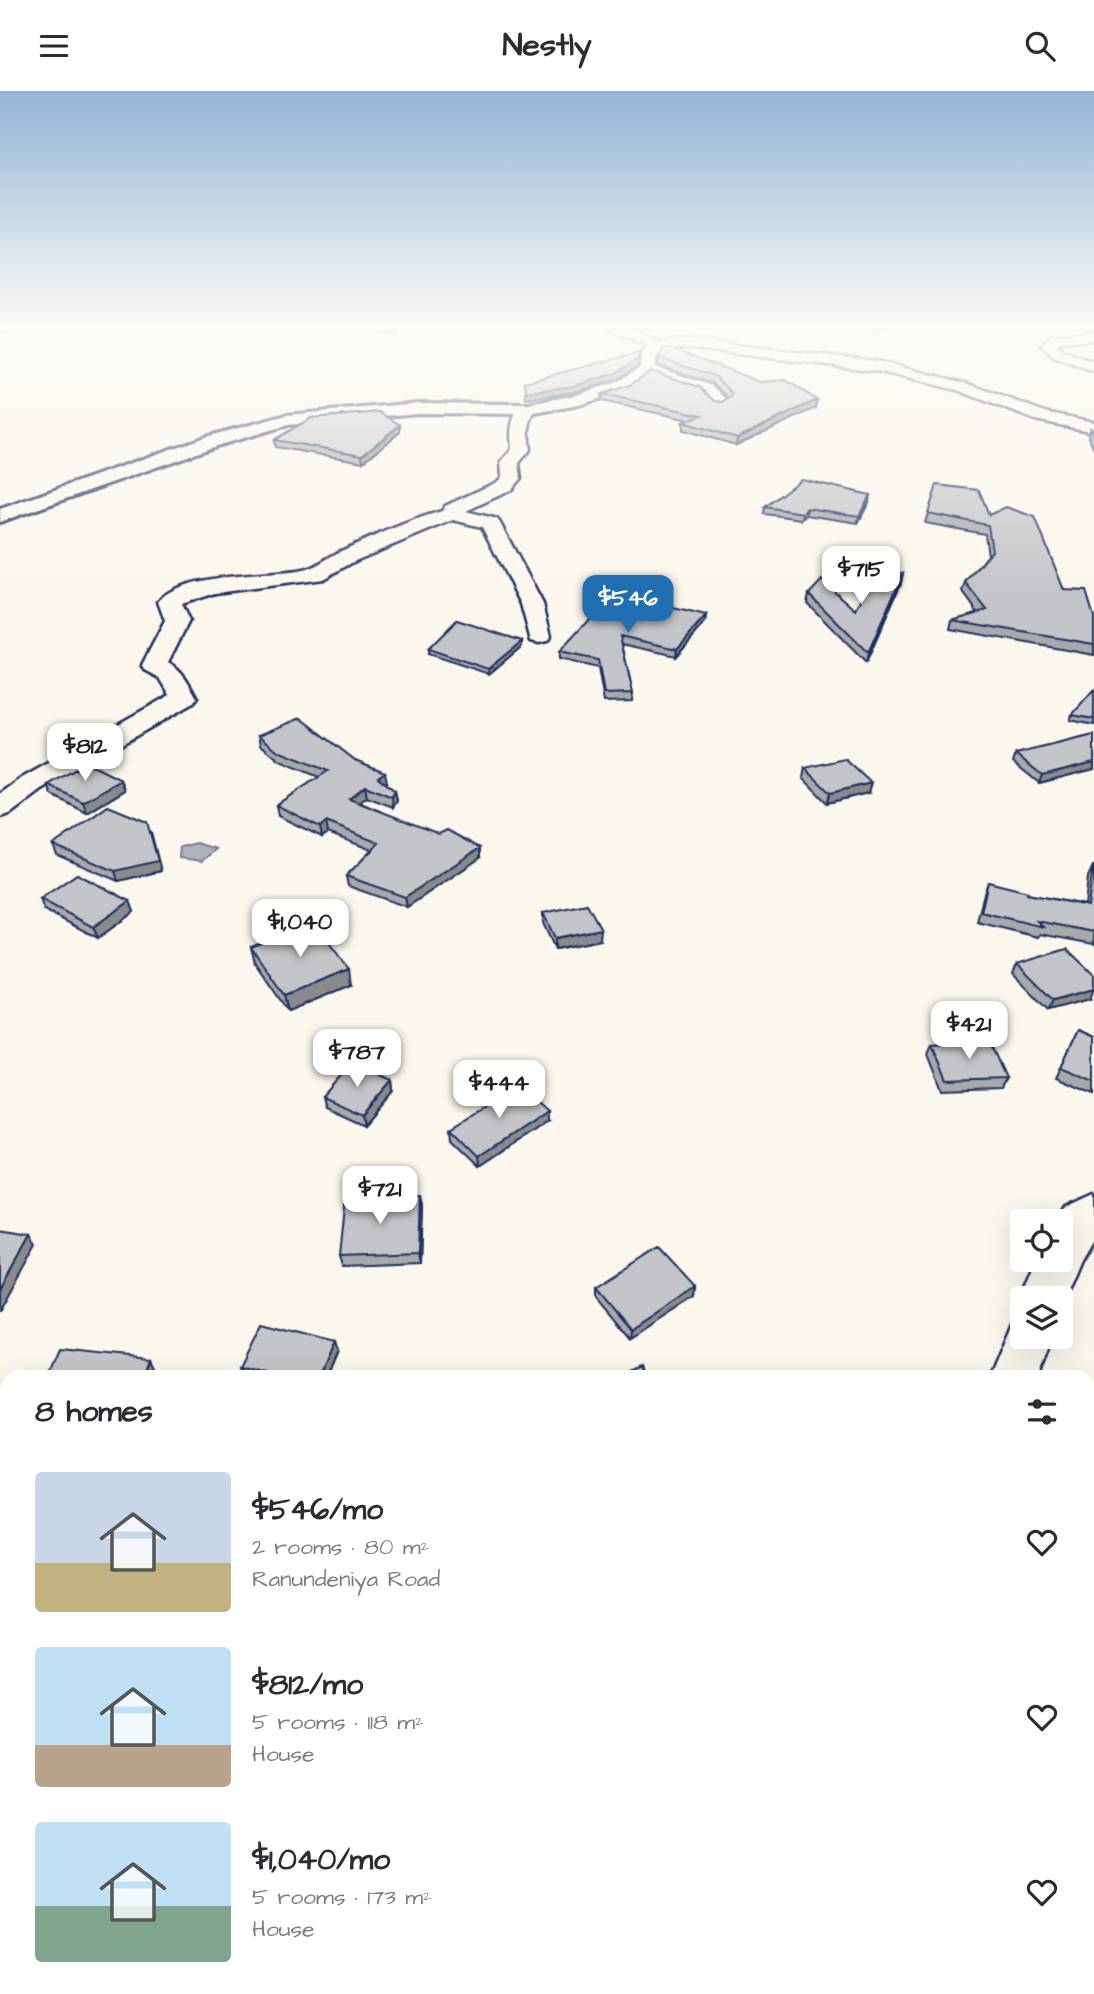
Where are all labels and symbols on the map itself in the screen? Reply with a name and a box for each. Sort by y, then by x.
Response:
pin: $715 [820,547,902,606]
pin: $546 [587,575,669,635]
pin: $812 [44,723,126,783]
pin: $1,040 [243,899,357,959]
pin: $421 [928,1002,1010,1061]
pin: $787 [316,1030,398,1089]
pin: $444 [458,1061,540,1120]
pin: $721 [339,1167,421,1226]

